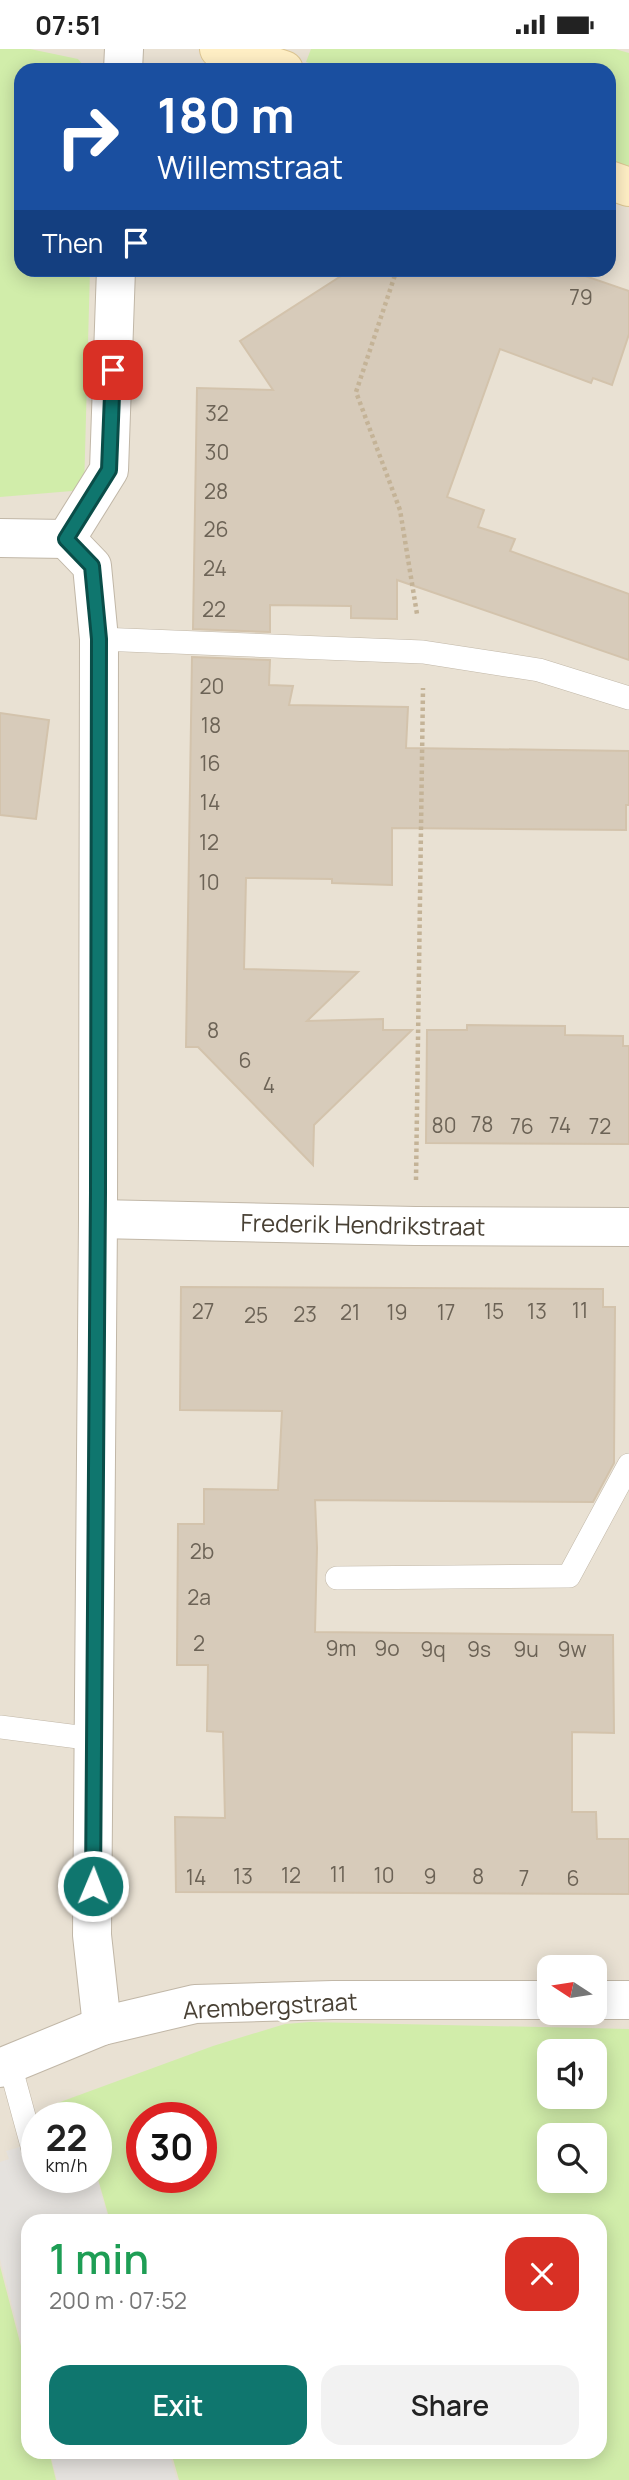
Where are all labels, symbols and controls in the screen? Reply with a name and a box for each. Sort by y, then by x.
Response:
text: 07:51 [35,7,102,43]
text: 180 m [157,81,295,148]
icon: right [42,91,133,182]
text: Willemstraat [157,145,343,189]
icon: arrive [117,224,155,262]
text: Then [42,225,103,261]
house number: 79 [569,283,593,311]
pin [83,340,143,400]
icon: arrive [94,351,132,389]
house number: 32 [205,399,229,427]
house number: 30 [205,438,229,466]
house number: 28 [204,477,228,505]
house number: 26 [203,515,229,543]
house number: 24 [203,554,227,582]
house number: 22 [202,595,226,623]
house number: 20 [200,672,224,700]
house number: 18 [201,711,221,739]
house number: 16 [199,749,221,777]
house number: 14 [200,788,220,816]
house number: 12 [199,828,219,856]
house number: 10 [199,868,220,896]
house number: 8 [207,1016,219,1044]
house number: 6 [238,1046,252,1074]
house number: 4 [263,1071,275,1099]
house number: 78 [471,1110,493,1138]
house number: 80 [431,1111,457,1139]
house number: 74 [549,1111,571,1139]
house number: 76 [510,1112,534,1140]
house number: 72 [589,1112,611,1140]
street label: Frederik Hendrikstraat [240,1205,486,1243]
house number: 11 [572,1296,588,1324]
house number: 27 [192,1297,214,1325]
house number: 15 [484,1297,504,1325]
house number: 13 [527,1297,547,1325]
house number: 21 [340,1298,360,1326]
house number: 19 [386,1298,408,1326]
house number: 17 [437,1298,455,1326]
house number: 23 [293,1300,317,1328]
house number: 25 [244,1301,268,1329]
house number: 2b [190,1537,214,1565]
house number: 2a [187,1583,211,1611]
house number: 2 [193,1629,205,1657]
house number: 9m [326,1634,356,1662]
house number: 9o [374,1634,400,1662]
house number: 9q [420,1635,446,1663]
house number: 9s [467,1635,491,1663]
house number: 9u [513,1635,539,1663]
house number: 9w [557,1635,587,1663]
position arrow [56,1849,130,1923]
house number: 11 [330,1860,346,1888]
house number: 12 [281,1861,301,1889]
house number: 10 [374,1861,395,1889]
house number: 13 [233,1862,253,1890]
house number: 9 [423,1862,437,1890]
house number: 8 [472,1862,484,1890]
house number: 14 [186,1863,206,1891]
house number: 7 [519,1864,529,1892]
house number: 6 [566,1864,580,1892]
north arrow [537,1955,607,2025]
map controls [537,1955,607,2193]
street label: Arembergstraat [182,1984,358,2026]
button: sound [537,2039,607,2109]
speed limit sign: 30 [126,2102,217,2193]
text: 22 [46,2114,87,2162]
button: search [537,2123,607,2193]
text: km/h [46,2153,87,2177]
text: 1 min [49,2229,149,2287]
button: close [505,2237,579,2311]
text: 200 m · 07:52 [49,2284,187,2316]
button: Exit [49,2365,307,2445]
button: Share [321,2365,579,2445]

